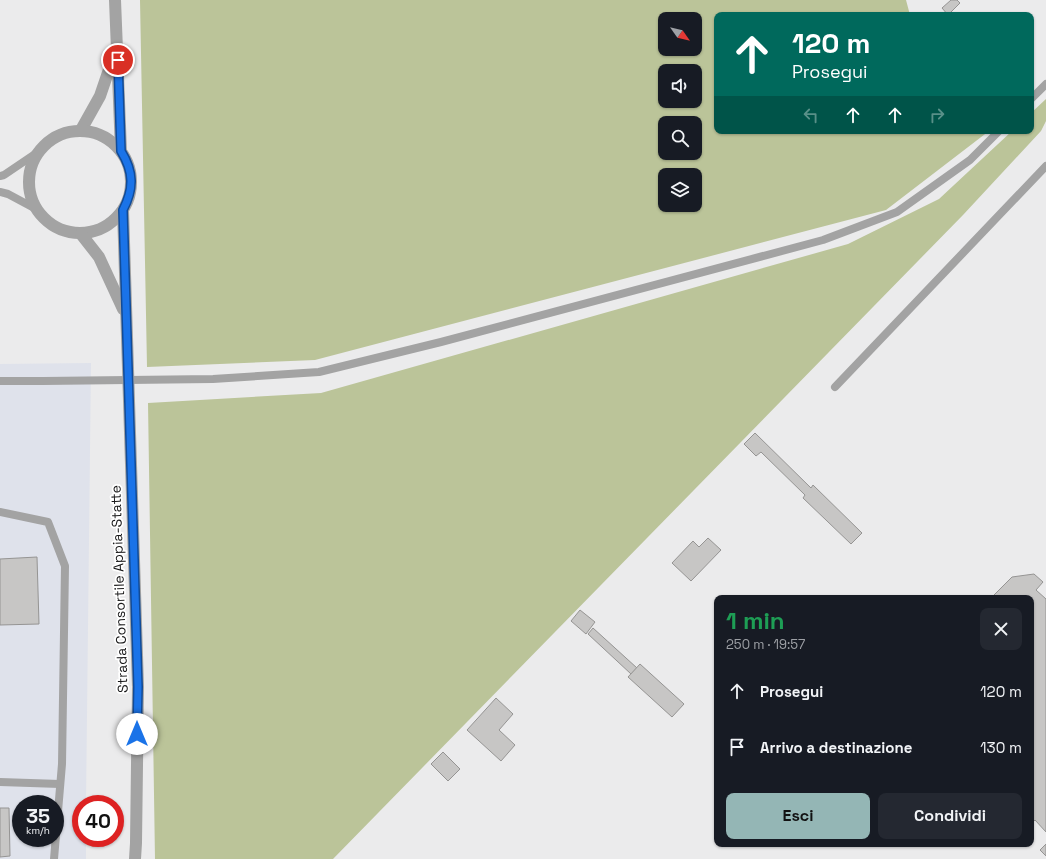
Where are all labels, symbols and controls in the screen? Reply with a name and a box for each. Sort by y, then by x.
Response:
north arrow [658,12,702,56]
map controls [658,12,702,212]
text: 120 m [792,25,870,61]
icon: ahead [726,28,778,80]
pin [101,43,135,77]
icon: arrive [107,49,129,71]
text: Prosegui [792,60,868,83]
button: sound [658,64,702,108]
icon: left [800,104,822,126]
icon: ahead [842,104,864,126]
icon: ahead [884,104,906,126]
icon: right [926,104,948,126]
button: search [658,116,702,160]
button: layers [658,168,702,212]
street label: Strada Consortile Appia-Statte [106,485,132,693]
text: 1 min [726,605,785,636]
button: close [980,608,1022,650]
text: 250 m · 19:57 [726,636,805,653]
icon: ahead [726,680,748,702]
text: Prosegui [760,682,823,701]
text: 120 m [980,682,1022,701]
position arrow [116,713,158,755]
icon: arrive [726,736,748,758]
text: Arrivo a destinazione [760,738,912,757]
text: 130 m [980,738,1022,757]
button: Esci [726,793,870,839]
button: Condividi [878,793,1022,839]
speed limit sign: 40 [72,795,124,847]
text: 35 [26,803,50,829]
text: km/h [26,824,50,837]

